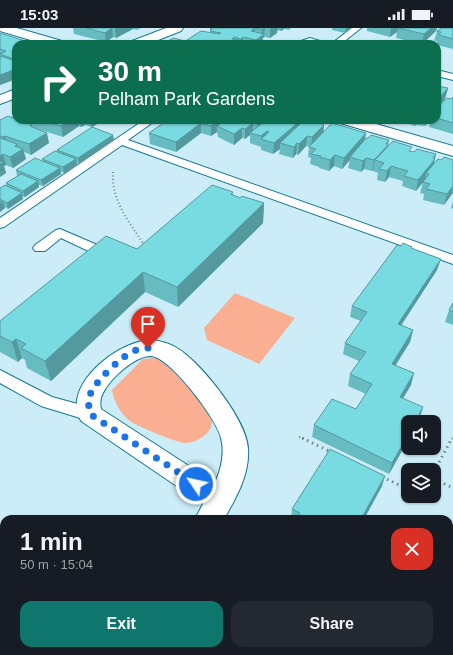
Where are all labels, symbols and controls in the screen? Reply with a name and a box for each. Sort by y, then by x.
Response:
text: 15:03 [20,6,58,23]
icon: right [32,56,84,108]
text: 30 m [98,56,162,87]
text: Pelham Park Gardens [98,89,275,109]
pin [131,307,165,348]
icon: arrive [137,313,159,335]
map controls [401,415,441,503]
button: sound [401,415,441,455]
position arrow [175,463,217,505]
button: layers [401,463,441,503]
text: 1 min [20,528,83,555]
button: close [391,528,433,570]
text: 50 m · 15:04 [20,557,93,572]
button: Exit [20,601,223,647]
button: Share [231,601,433,647]

